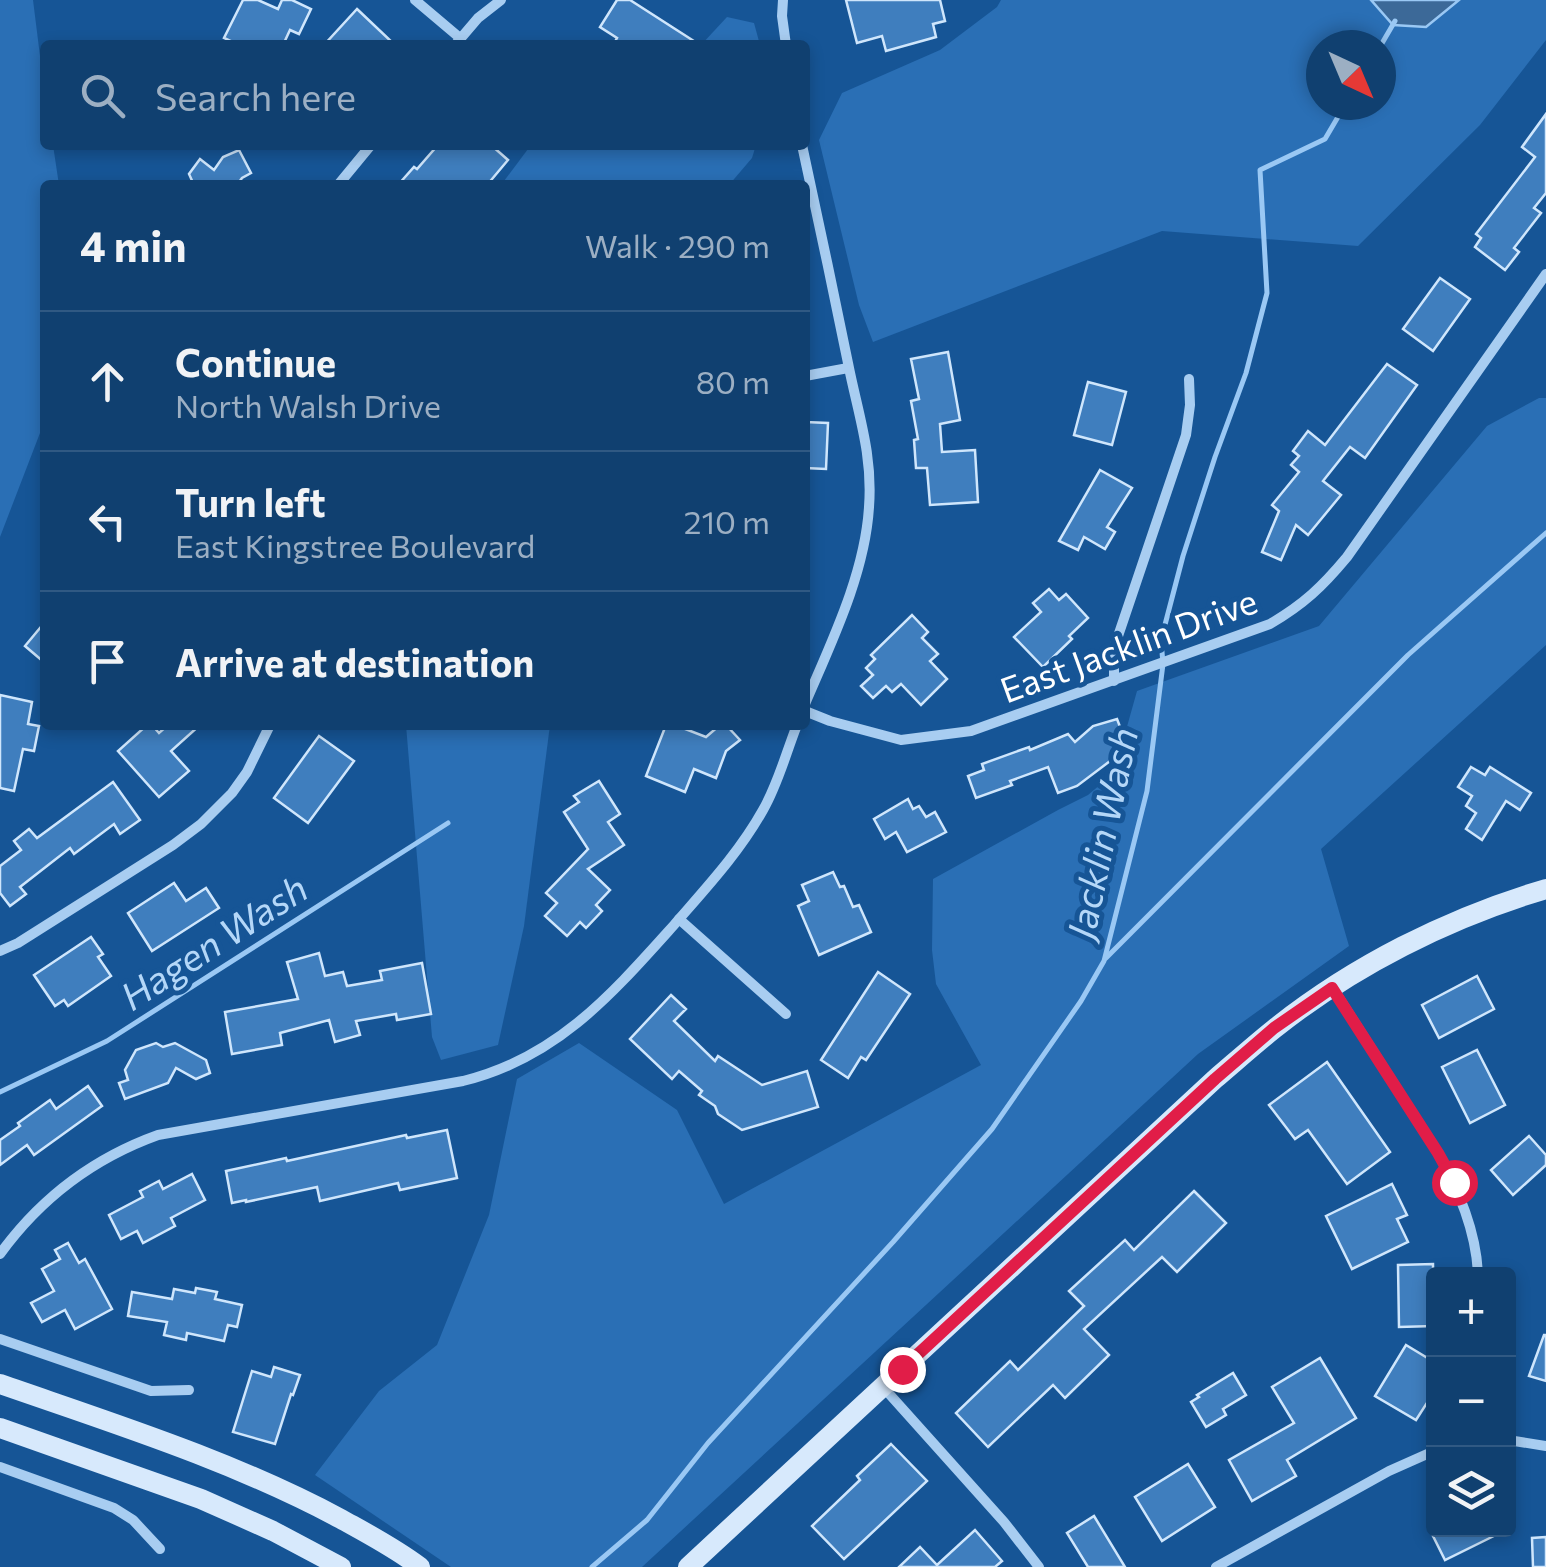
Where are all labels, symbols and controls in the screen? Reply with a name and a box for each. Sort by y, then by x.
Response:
north arrow [1306,30,1396,120]
search box [40,40,810,150]
icon: search [75,68,130,123]
text: Search here [155,72,356,119]
text: 4 min [80,219,186,271]
text: Walk · 290 m [585,225,770,265]
text: Continue [175,338,336,385]
icon: ahead [80,354,135,409]
text: 80 m [696,361,770,401]
text: North Walsh Drive [175,385,441,425]
text: Turn left [175,478,326,525]
icon: left [80,494,135,549]
text: 210 m [684,501,770,541]
text: East Kingstree Boulevard [175,525,535,565]
street label: East Jacklin Drive [994,578,1262,710]
icon: arrive [80,634,135,689]
text: Arrive at destination [175,638,534,685]
water label: Jacklin Wash [1055,723,1146,946]
water label: Hagen Wash [111,863,315,1019]
route start [1432,1160,1478,1206]
map controls [1426,1267,1516,1537]
button: + [1426,1267,1516,1357]
route end [880,1347,926,1393]
button: − [1426,1357,1516,1447]
button: layers [1426,1447,1516,1537]

